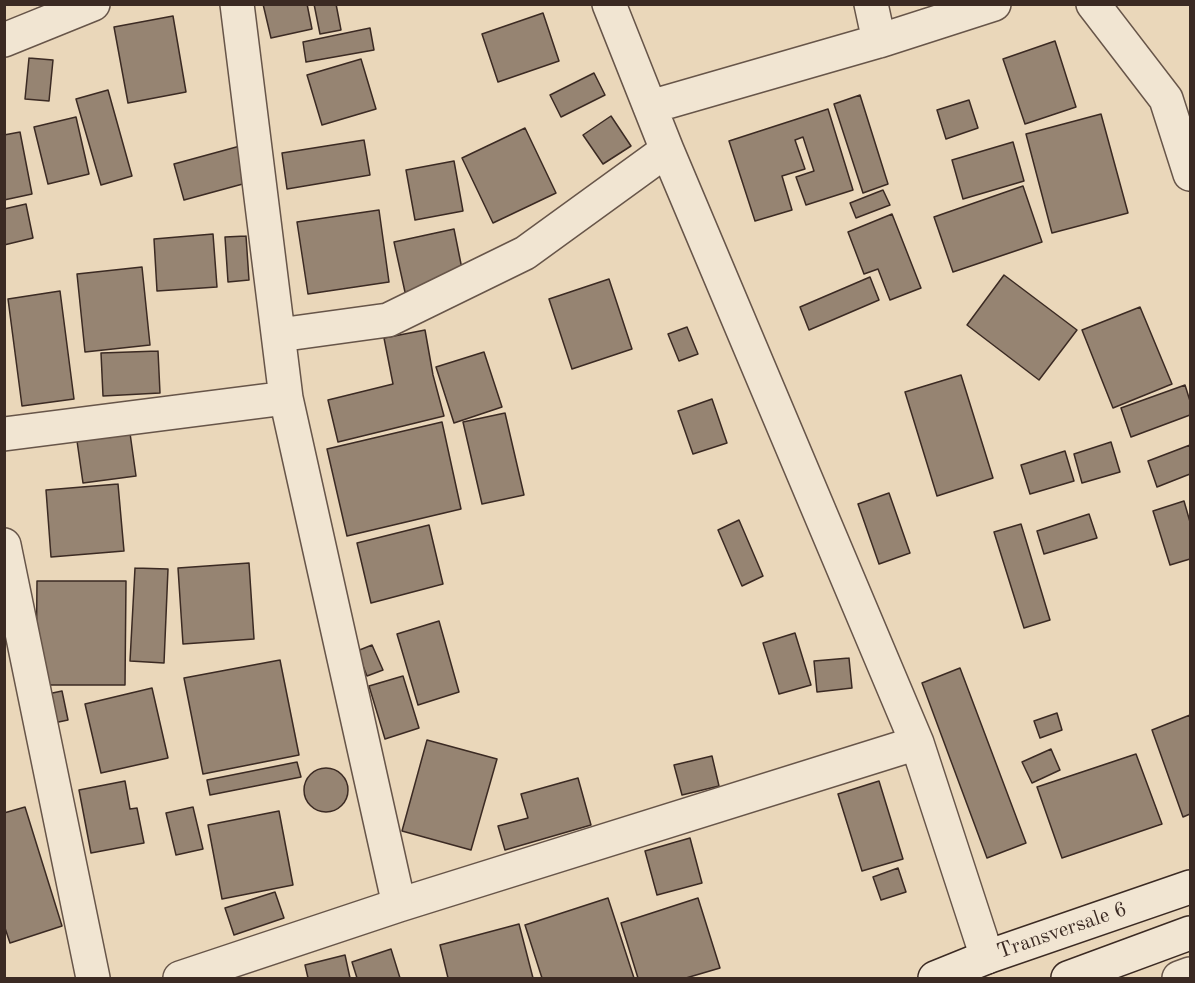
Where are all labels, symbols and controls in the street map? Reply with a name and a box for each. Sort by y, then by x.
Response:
street label: Transversale 6 [994,897,1130,965]

